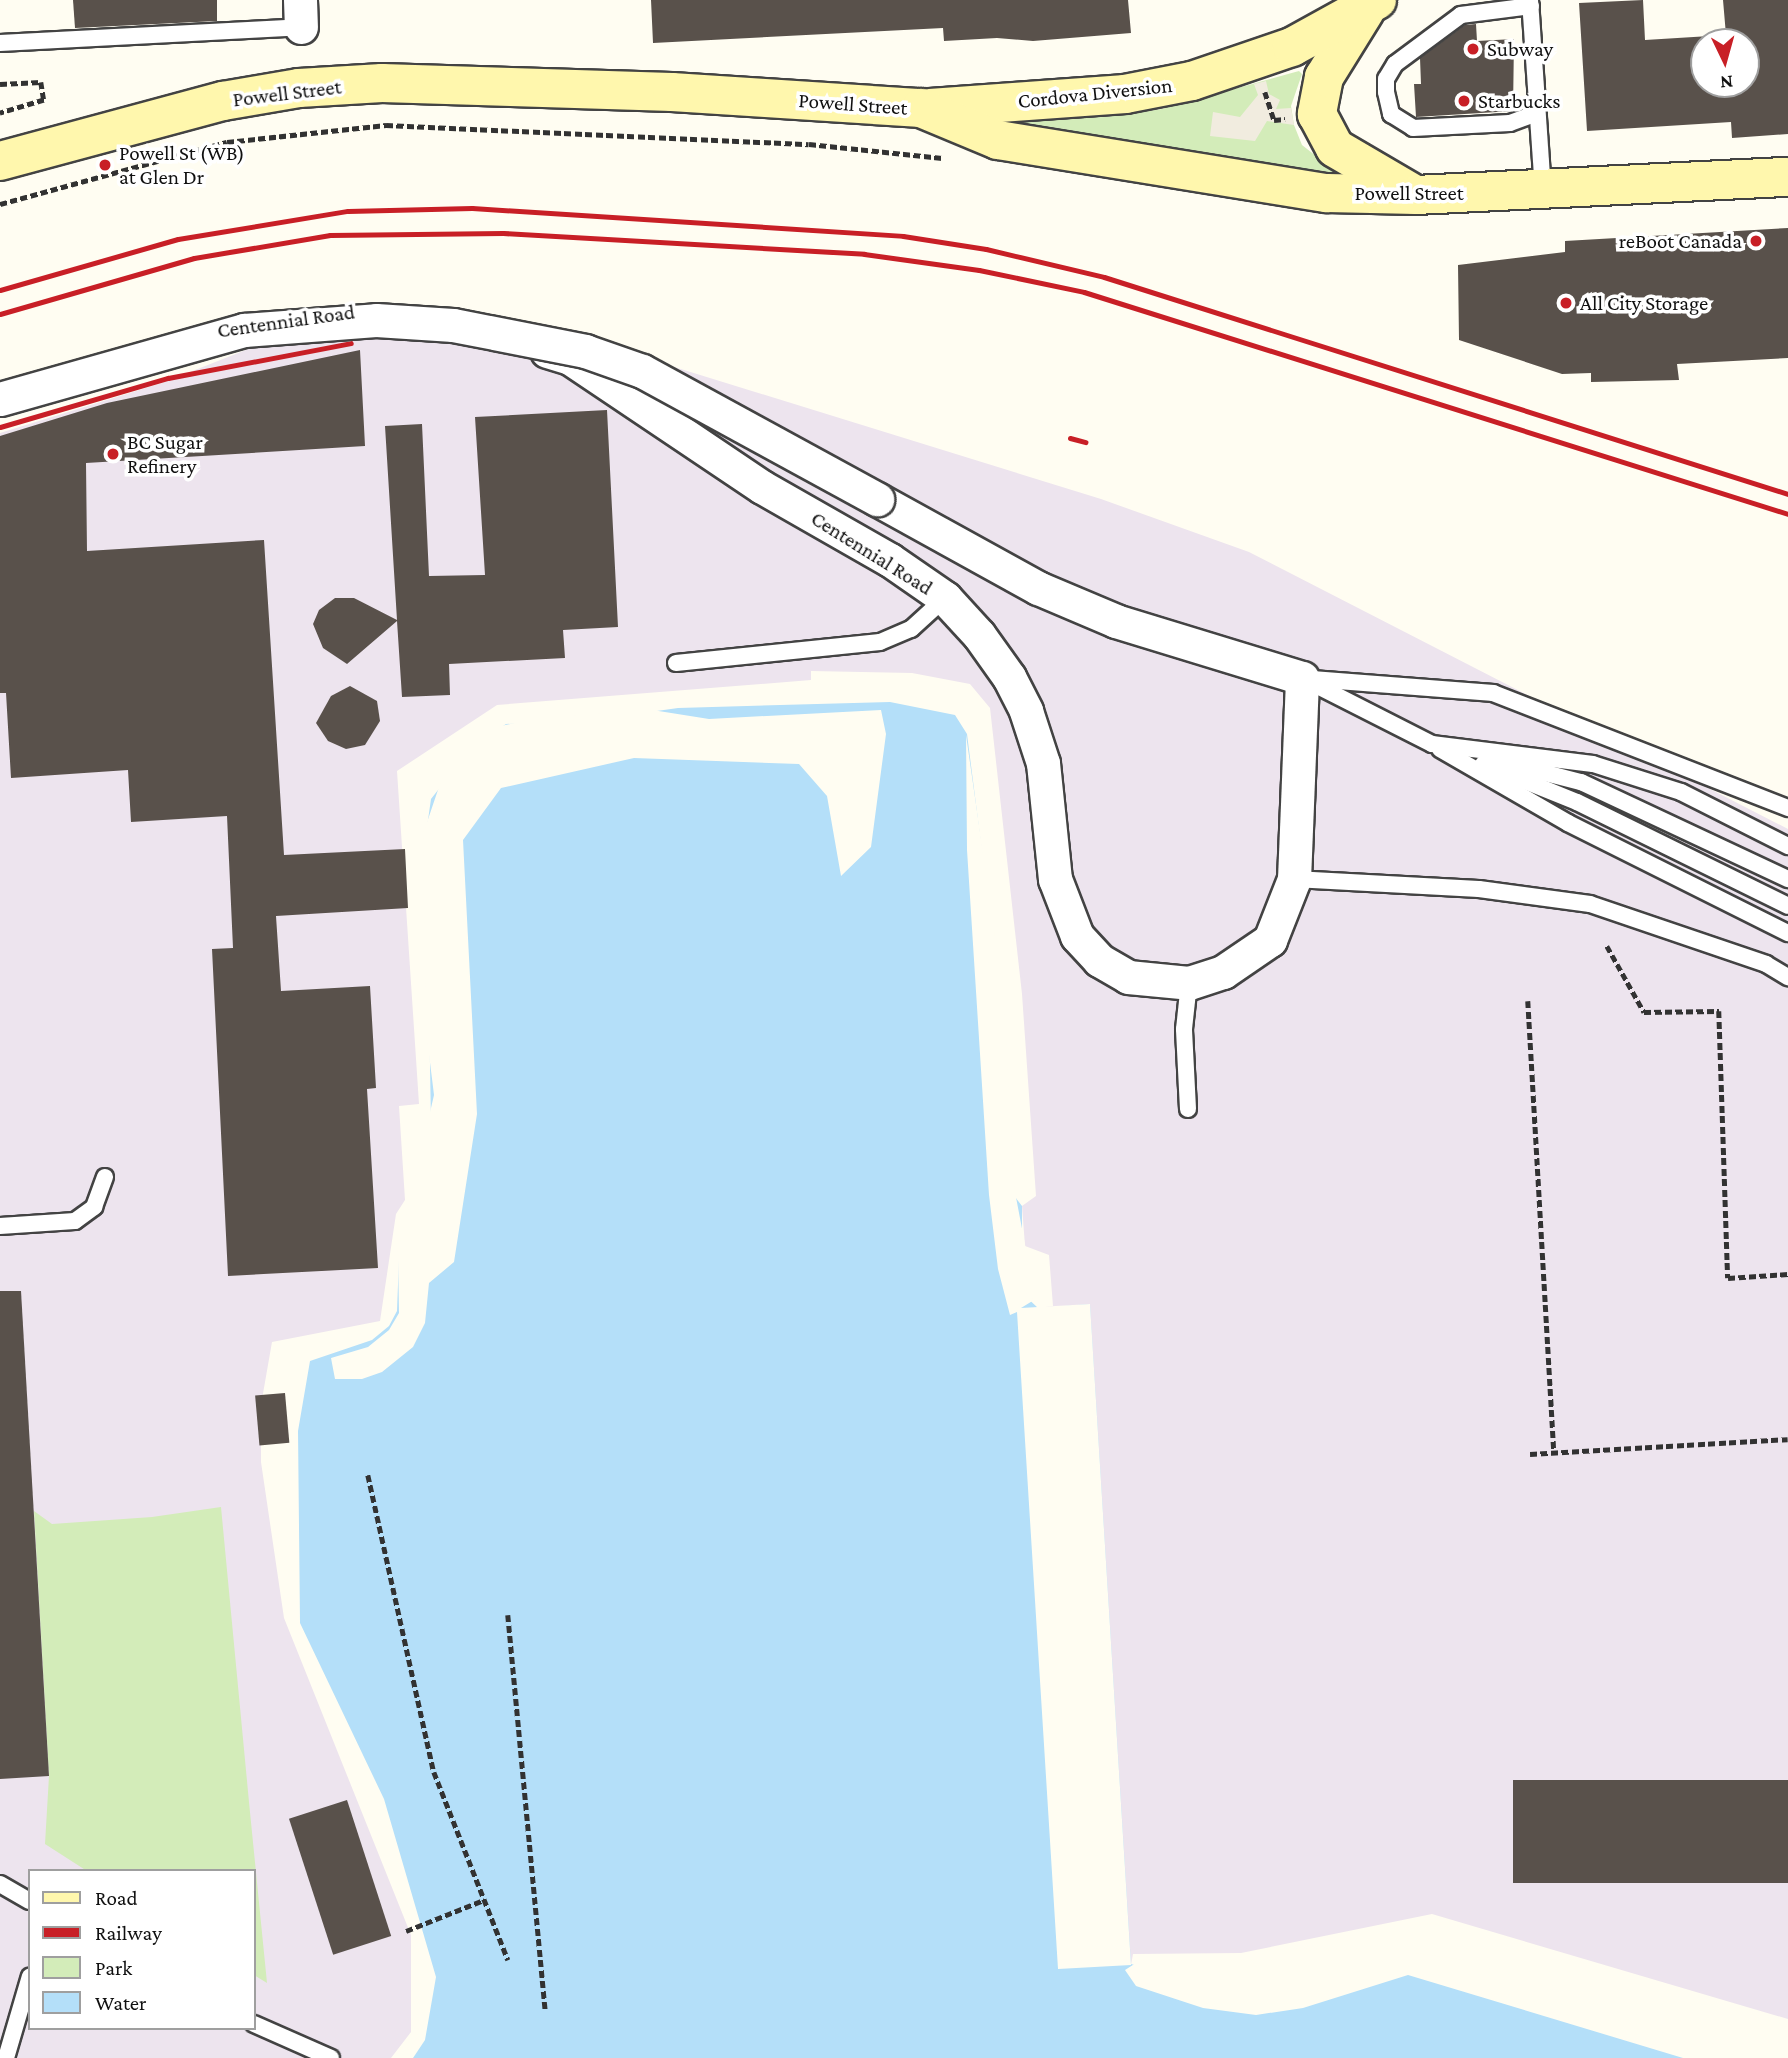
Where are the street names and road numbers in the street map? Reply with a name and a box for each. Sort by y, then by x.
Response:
street label: Cordova Diversion [1016,72,1174,114]
street label: Powell Street [231,74,343,112]
street label: Powell Street [798,88,908,120]
street label: Powell Street [1354,180,1464,206]
street label: Centennial Road [216,299,356,343]
street label: Centennial Road [807,506,937,600]

